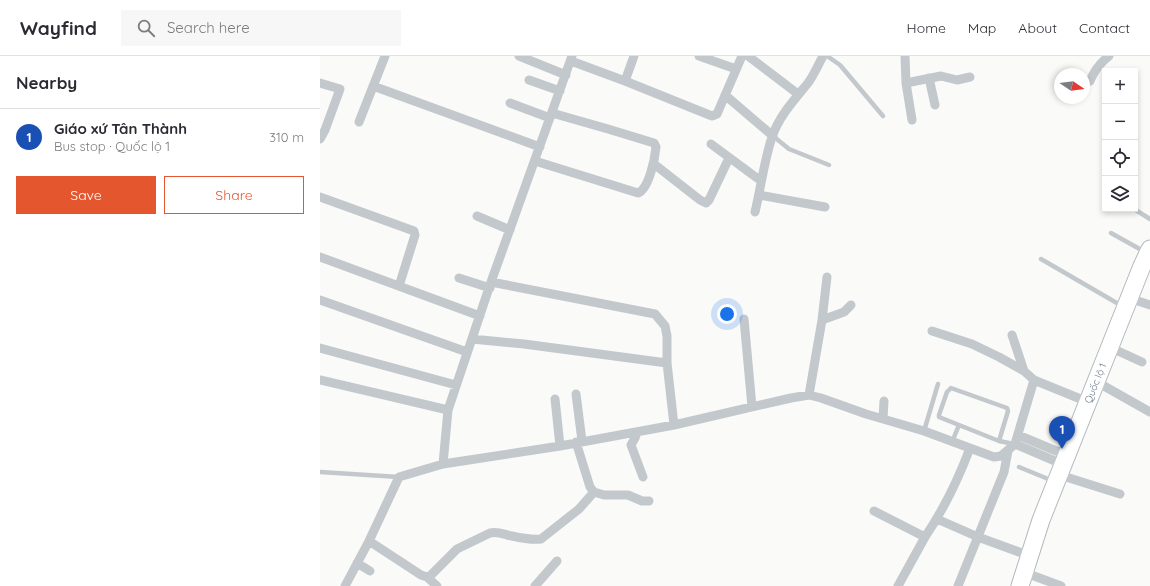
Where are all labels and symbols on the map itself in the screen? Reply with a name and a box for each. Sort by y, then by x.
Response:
north arrow [1054,68,1090,104]
your location [717,304,737,324]
street label: Quốc lộ 1 [1082,361,1109,405]
pin: 1 [1049,416,1075,449]

